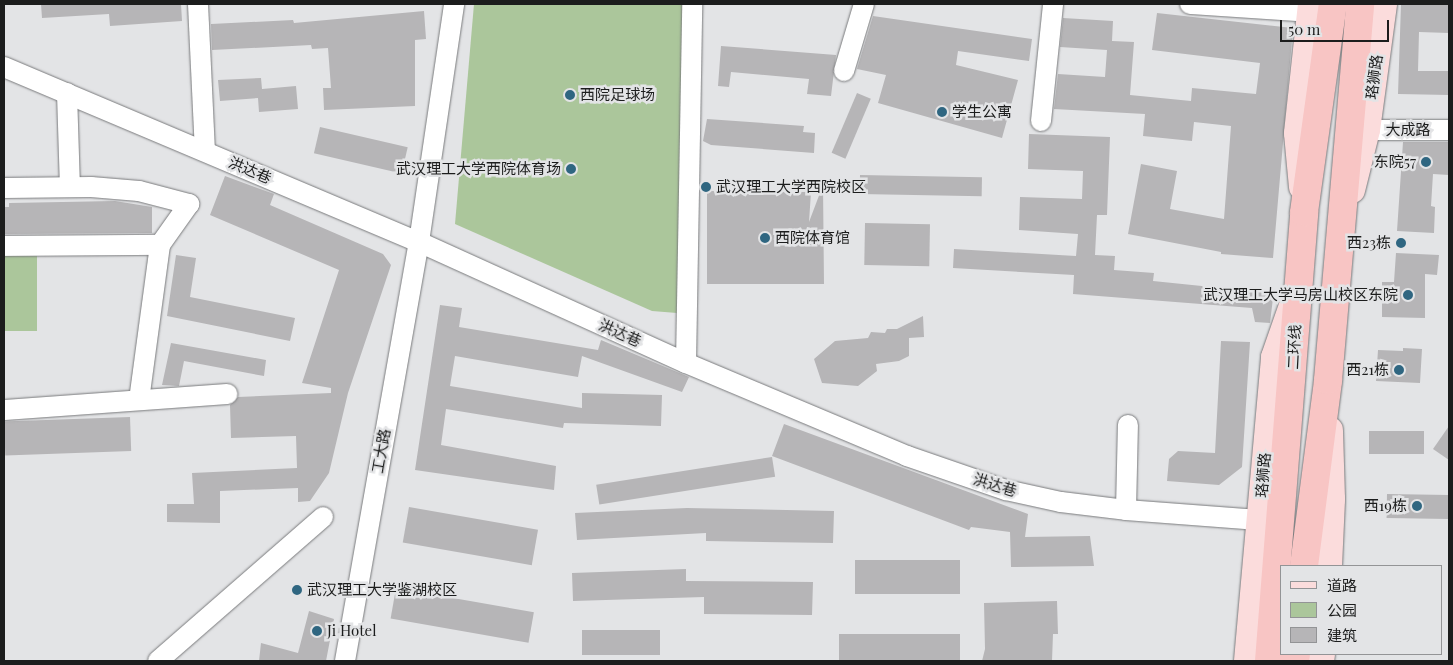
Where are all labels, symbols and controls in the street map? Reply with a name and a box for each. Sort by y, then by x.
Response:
scale bar [1283,10,1392,42]
text: 50 m [1288,19,1320,39]
street label: 珞狮路 [1362,53,1386,101]
place label: 西院足球场 [580,86,655,104]
marker: 西院足球场 [564,89,576,101]
place label: 学生公寓 [952,103,1012,121]
marker: 学生公寓 [936,106,948,118]
street label: 大成路 [1386,121,1430,139]
street label: 洪达巷 [226,153,274,187]
place label: 东院57 [1374,153,1416,171]
marker: 东院57 [1420,156,1432,168]
place label: 武汉理工大学西院体育场 [396,160,561,178]
marker: 武汉理工大学西院体育场 [565,163,577,175]
place label: 武汉理工大学西院校区 [716,178,866,196]
marker: 武汉理工大学西院校区 [700,181,712,193]
place label: 西院体育馆 [775,229,850,247]
marker: 西院体育馆 [759,232,771,244]
place label: 西23栋 [1347,234,1391,252]
marker: 西23栋 [1395,237,1407,249]
place label: 武汉理工大学马房山校区东院 [1203,286,1398,304]
marker: 武汉理工大学马房山校区东院 [1402,289,1414,301]
street label: 洪达巷 [596,316,644,350]
street label: 二环线 [1284,324,1304,370]
place label: 西21栋 [1346,361,1389,379]
marker: 西21栋 [1393,364,1405,376]
street label: 工大路 [368,427,394,475]
street label: 珞狮路 [1252,452,1274,498]
street label: 洪达巷 [971,470,1019,500]
place label: 西19栋 [1364,497,1407,515]
marker: 西19栋 [1411,500,1423,512]
legend [1280,565,1443,655]
text: 道路 [1327,575,1357,595]
place label: 武汉理工大学鉴湖校区 [307,581,457,599]
marker: 武汉理工大学鉴湖校区 [291,584,303,596]
text: 公园 [1327,600,1357,620]
place label: Ji Hotel [327,622,376,640]
marker: Ji Hotel [311,625,323,637]
text: 建筑 [1327,625,1357,645]

